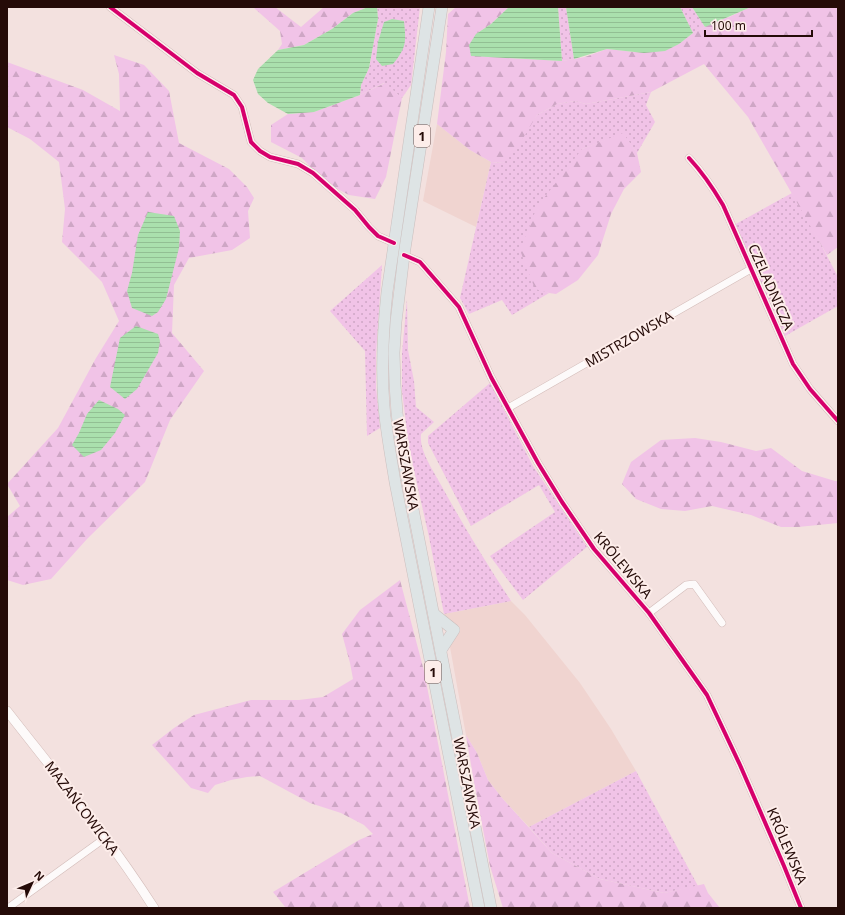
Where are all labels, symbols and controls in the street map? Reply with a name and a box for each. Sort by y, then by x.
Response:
scale bar [705,12,812,38]
text: 100 m [711,17,746,34]
road number: 1 [414,125,430,147]
street label: CZELADNICZA [744,241,799,333]
street label: MISTRZOWSKA [581,306,676,371]
street label: WARSZAWSKA [389,418,424,512]
street label: KRÓLEWSKA [590,527,657,602]
road number: 1 [425,661,441,683]
street label: WARSZAWSKA [449,736,486,830]
street label: MAZAŃCOWICKA [41,757,124,859]
street label: KRÓLEWSKA [763,804,812,887]
north arrow [12,863,52,903]
text: N [31,867,48,884]

